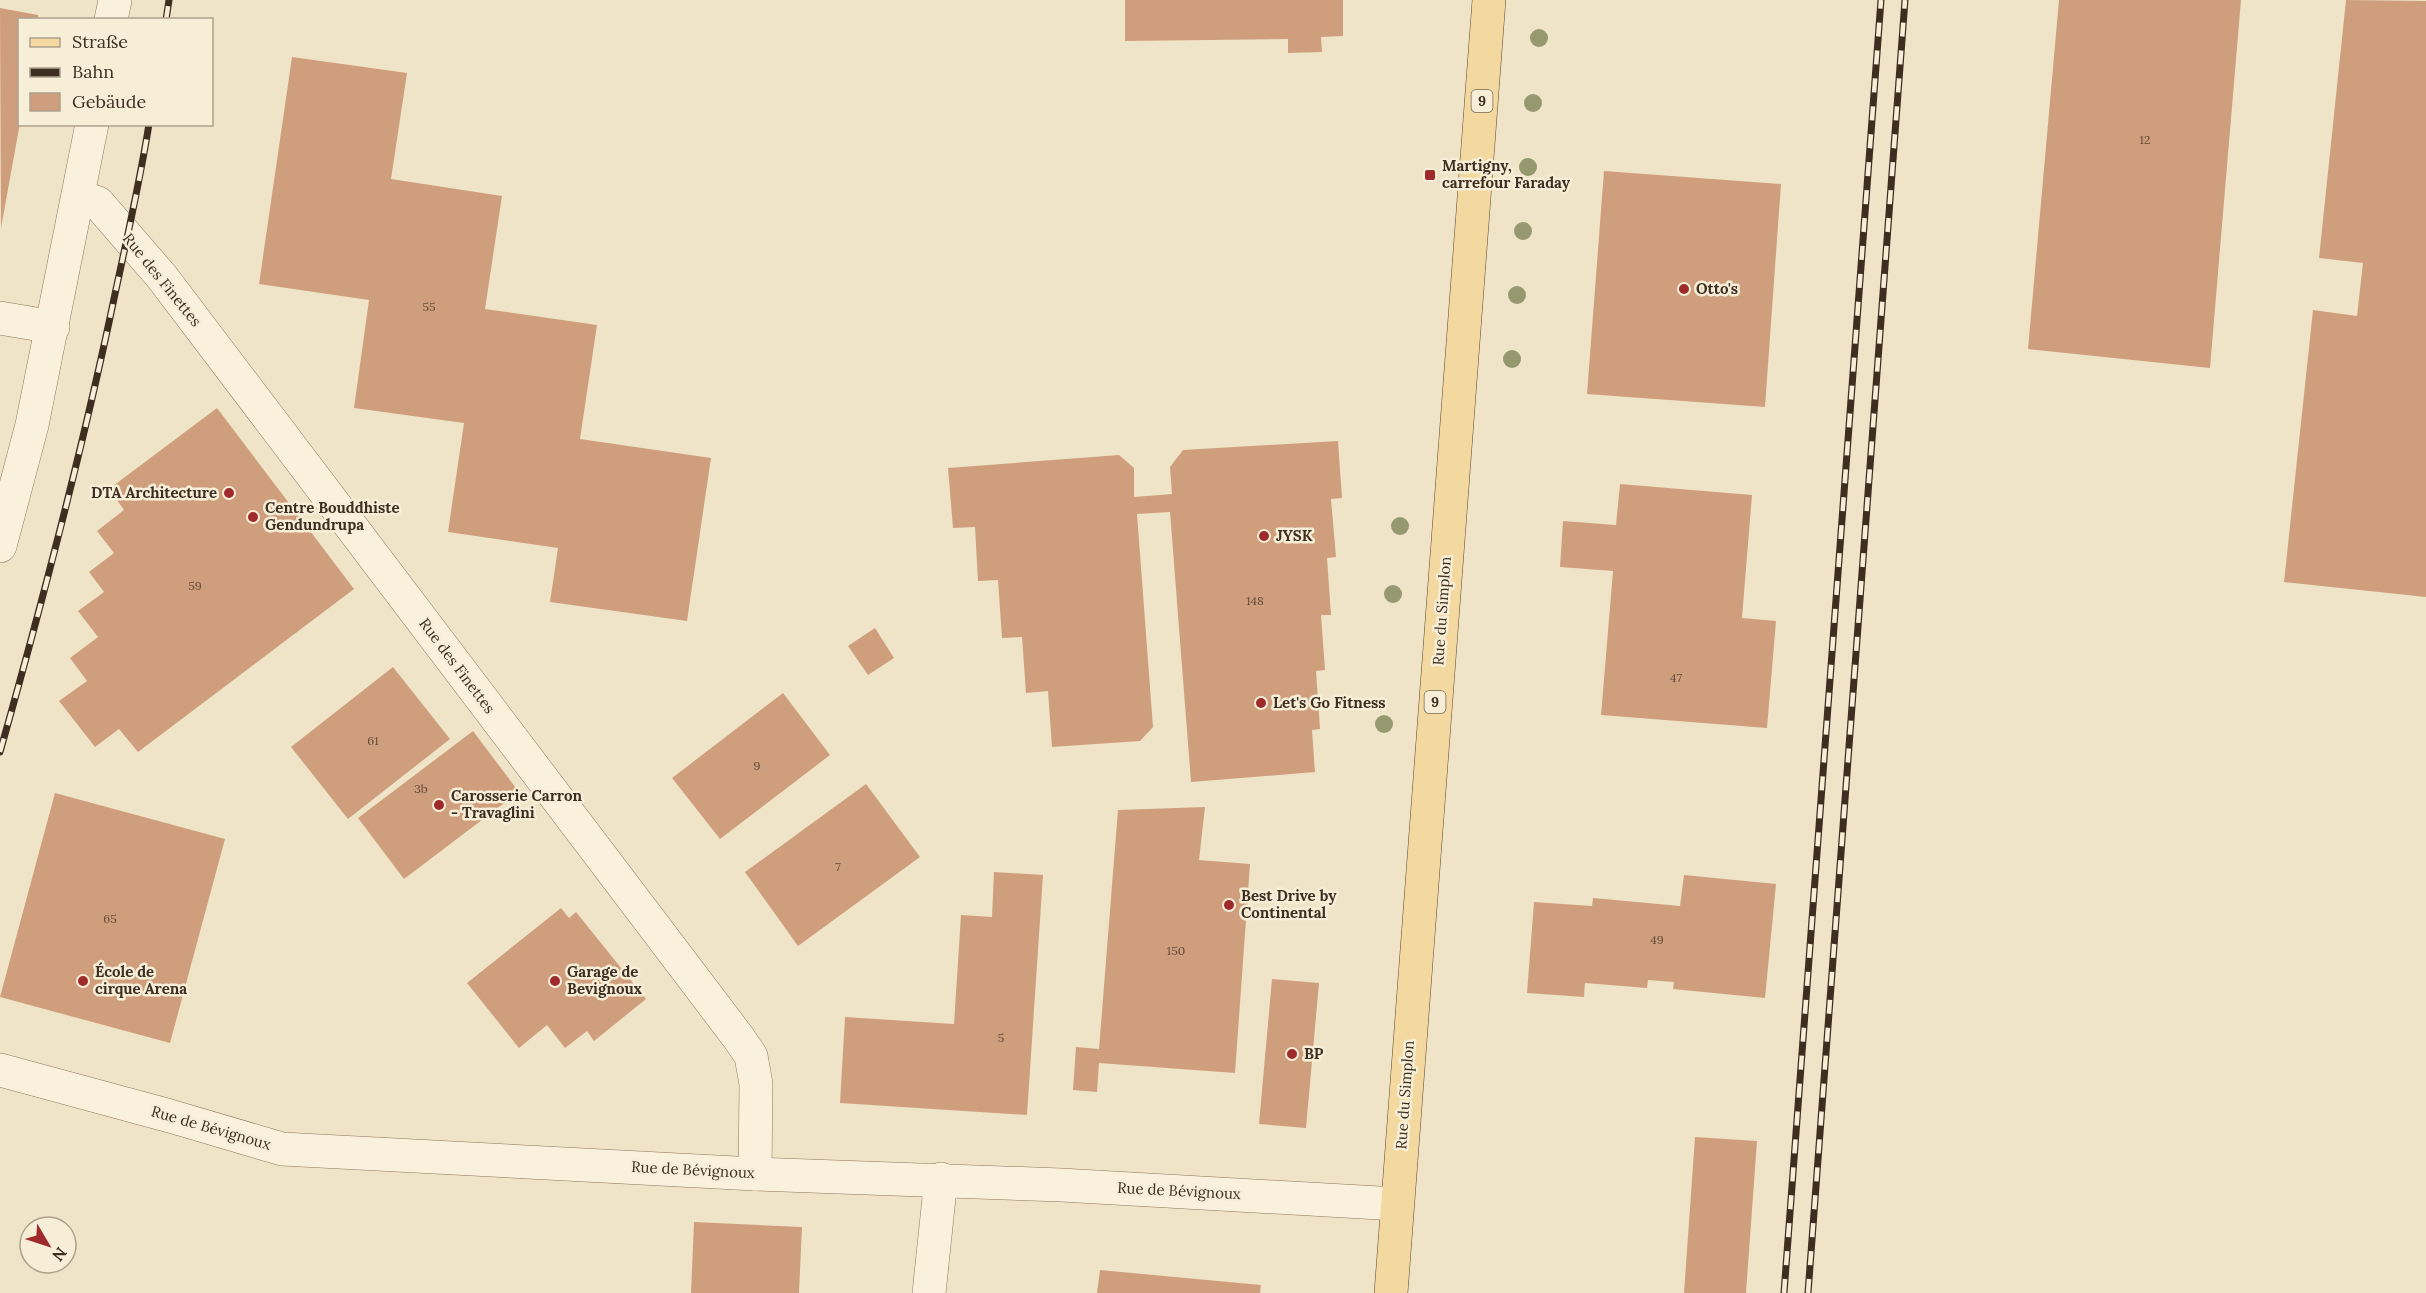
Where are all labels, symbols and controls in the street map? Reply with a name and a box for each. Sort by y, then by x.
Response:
legend [18,18,213,126]
text: Straße [72,30,128,53]
text: Bahn [72,60,114,83]
text: Gebäude [72,90,147,113]
road number: 9 [1472,90,1492,112]
house number: 12 [2140,132,2150,147]
place label: Martigny, carrefour Faraday [1442,156,1571,192]
marker: Martigny, carrefour Faraday [1423,168,1437,182]
street label: Rue des Finettes [119,229,206,330]
place label: Otto's [1696,279,1738,298]
marker: Otto's [1677,282,1691,296]
house number: 55 [422,299,436,314]
place label: DTA Architecture [91,483,217,502]
marker: DTA Architecture [222,486,236,500]
place label: Centre Bouddhiste Gendundrupa [265,498,399,534]
marker: Centre Bouddhiste Gendundrupa [246,510,260,524]
place label: JYSK [1276,526,1313,545]
marker: JYSK [1257,529,1271,543]
street label: Rue du Simplon [1428,556,1455,666]
house number: 59 [188,578,202,593]
house number: 148 [1246,593,1264,608]
street label: Rue des Finettes [415,614,500,717]
house number: 47 [1670,670,1682,685]
road number: 9 [1424,691,1446,713]
place label: Let's Go Fitness [1273,693,1386,712]
marker: Let's Go Fitness [1254,696,1268,710]
house number: 61 [367,733,379,748]
house number: 9 [754,758,761,773]
house number: 3b [414,781,428,796]
place label: Carosserie Carron - Travaglini [451,786,582,822]
marker: Carosserie Carron - Travaglini [432,798,446,812]
house number: 7 [835,859,841,874]
place label: Best Drive by Continental [1241,886,1337,922]
marker: Best Drive by Continental [1222,898,1236,912]
house number: 65 [103,911,117,926]
house number: 49 [1650,932,1664,947]
house number: 150 [1167,943,1185,958]
place label: École de cirque Arena [95,962,187,998]
place label: Garage de Bevignoux [567,962,642,998]
marker: École de cirque Arena [76,974,90,988]
marker: Garage de Bevignoux [548,974,562,988]
house number: 5 [998,1030,1004,1045]
street label: Rue du Simplon [1391,1040,1418,1150]
place label: BP [1304,1044,1324,1063]
marker: BP [1285,1047,1299,1061]
street label: Rue de Bévignoux [149,1101,273,1154]
street label: Rue de Bévignoux [631,1157,755,1182]
street label: Rue de Bévignoux [1117,1178,1241,1203]
north arrow [18,1215,78,1275]
text: N [48,1243,71,1266]

